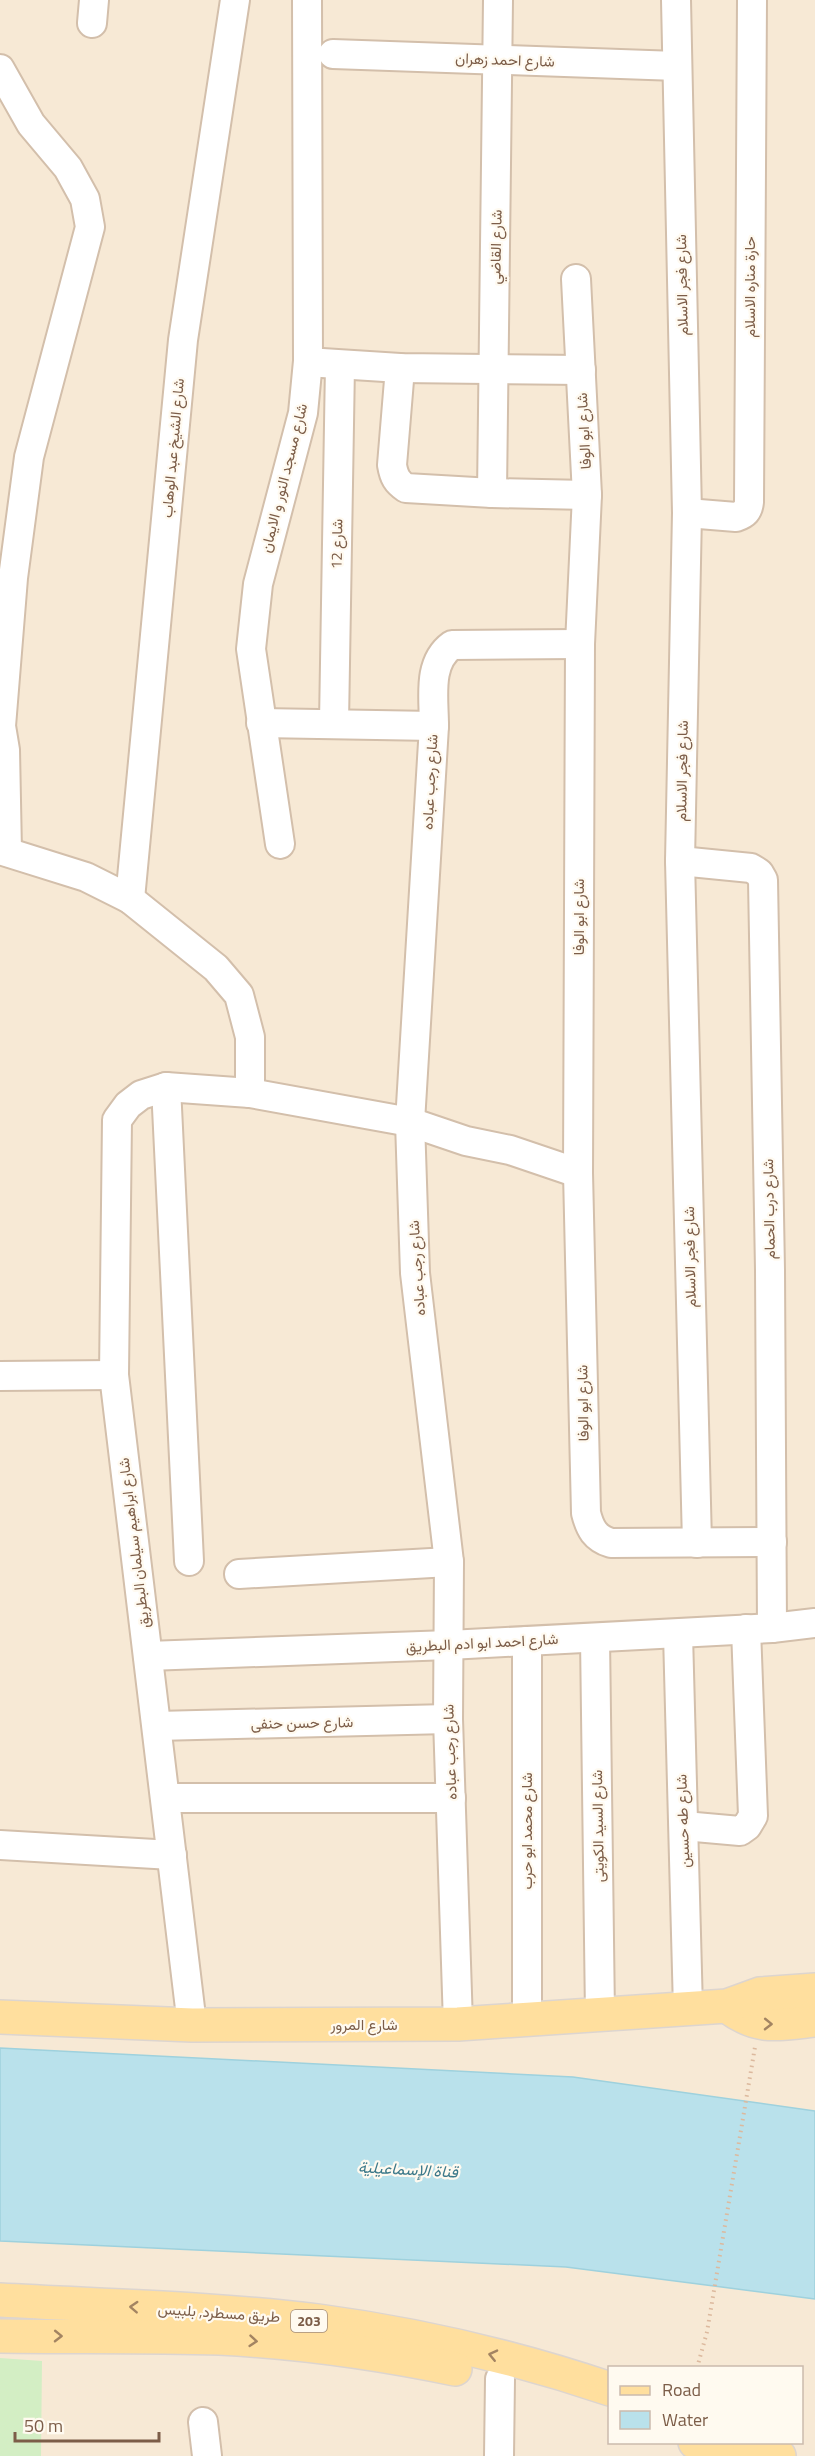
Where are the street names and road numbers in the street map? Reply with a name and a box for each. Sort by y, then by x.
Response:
street label: شارع احمد زهران [455,46,555,73]
street label: شارع القاضي [483,209,510,285]
street label: شارع فجر الاسلام [669,234,694,336]
street label: حارة مناره الاسلام [738,236,761,338]
street label: شارع الشيخ عبد الوهاب [155,377,190,519]
street label: شارع ابو الوفا [570,392,597,470]
street label: شارع مسجد النور و الايمان [254,401,313,555]
street label: شارع 12 [325,518,348,569]
street label: شارع فجر الاسلام [669,720,694,822]
street label: شارع رجب عباده [416,733,444,830]
street label: شارع ابو الوفا [567,879,590,955]
street label: شارع درب الحمام [756,1158,781,1259]
street label: شارع فجر الاسلام [677,1206,702,1308]
street label: شارع رجب عباده [402,1219,431,1317]
street label: شارع ابو الوفا [570,1364,595,1442]
street label: شارع ابراهيم سيلمان البطريق [112,1456,155,1630]
street label: شارع احمد ابو ادم البطريق [405,1627,559,1658]
street label: شارع رجب عباده [436,1704,463,1800]
street label: شارع حسن حنفى [250,1710,354,1735]
street label: شارع السيد الكويتى [585,1769,610,1882]
street label: شارع محمد ابو حرب [515,1772,538,1890]
street label: شارع طه حسين [669,1774,696,1868]
street label: شارع المرور [329,2013,398,2036]
street label: طريق مسطرد, بلبيس [157,2297,281,2328]
road number: 203 [291,2310,327,2332]

